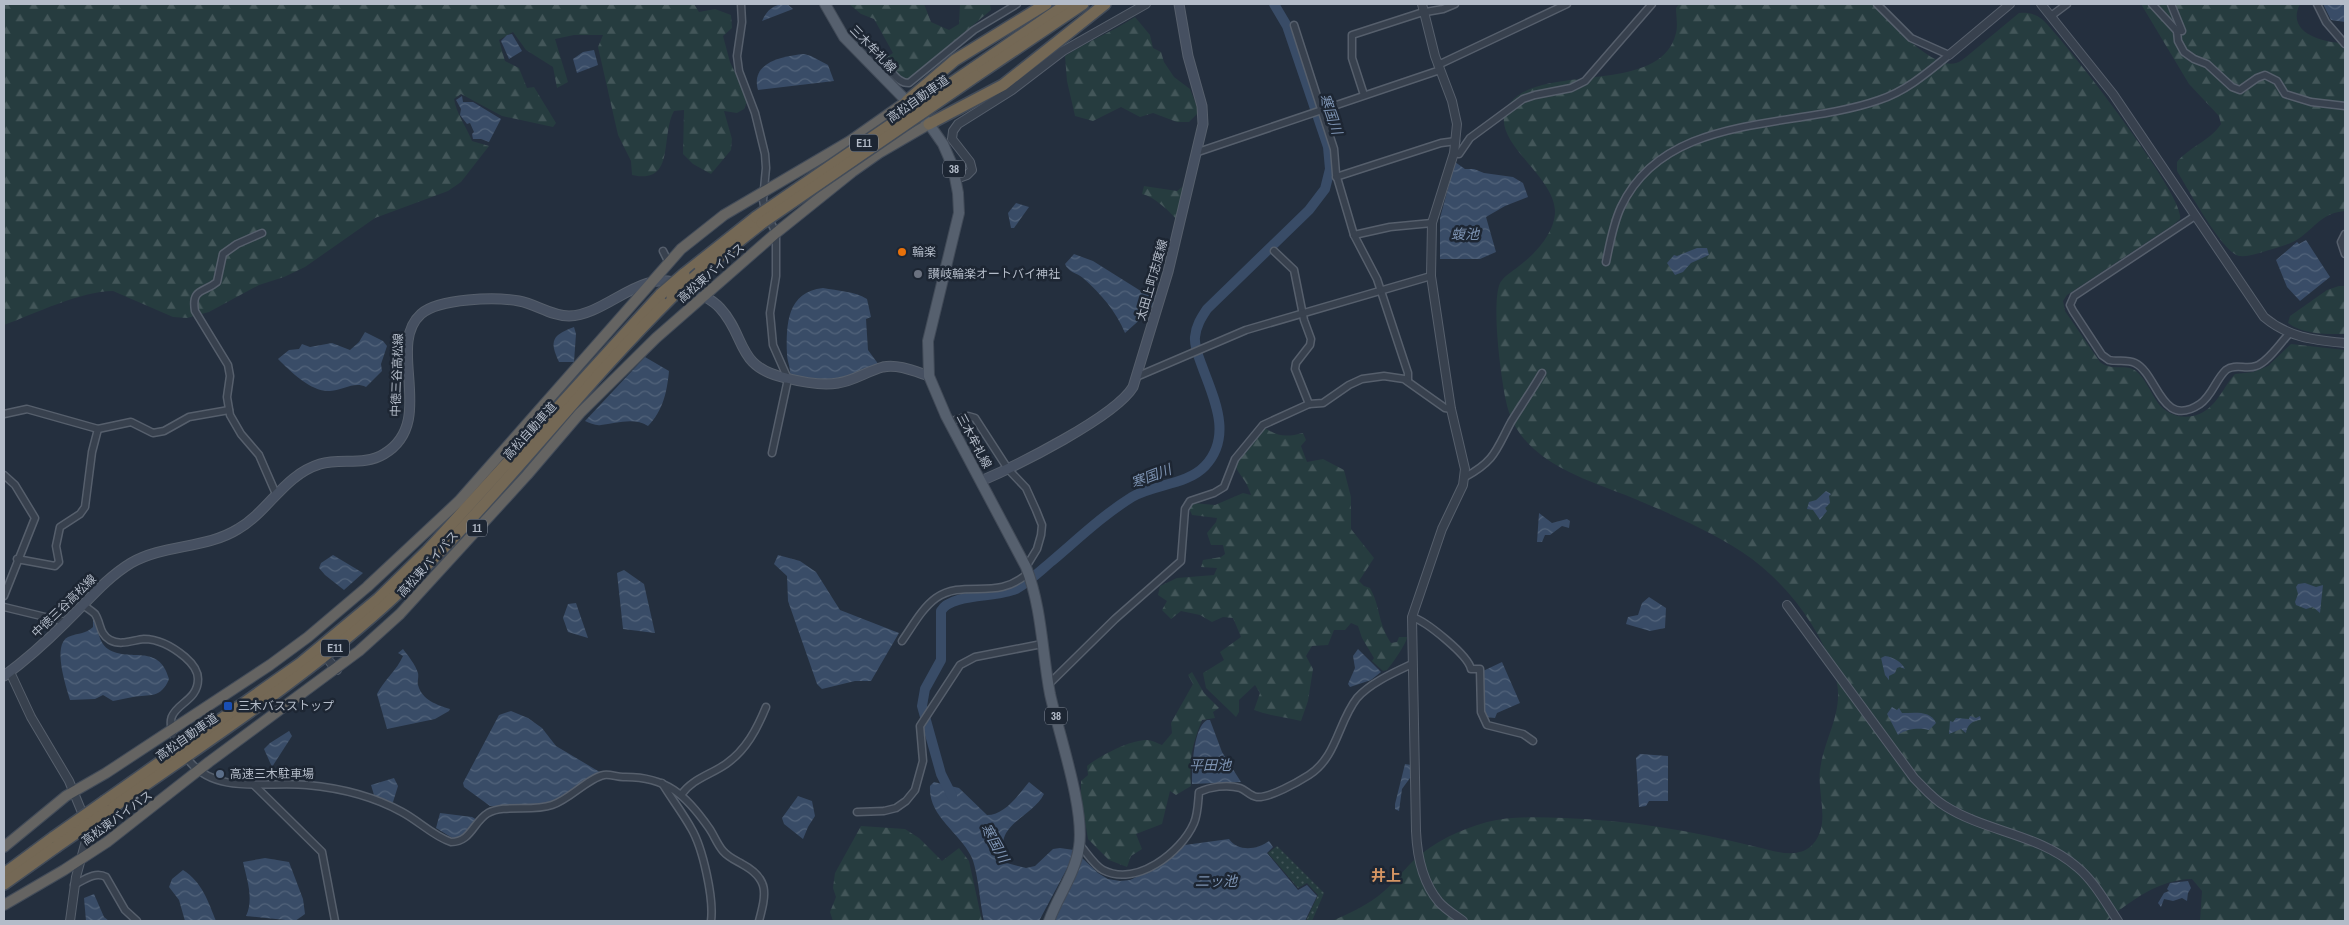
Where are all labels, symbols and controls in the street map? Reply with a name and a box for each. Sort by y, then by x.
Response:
street label: 三木牟礼線 [846,22,900,76]
street label: 高松自動車道 [884,72,952,126]
water label: 寒国川 [1316,91,1347,139]
road number: E11 [850,134,878,152]
road number: 38 [943,160,965,178]
water label: 蝮池 [1451,225,1481,243]
street label: 太田上町志度線 [1133,237,1171,323]
street label: 高松東バイパス [674,239,748,307]
place label: 輪楽 [912,244,936,260]
marker: 輪楽 [896,246,908,258]
place label: 讃岐輪楽オートバイ神社 [928,266,1060,282]
marker: 讃岐輪楽オートバイ神社 [912,268,924,280]
street label: 中徳三谷高松線 [388,333,406,417]
street label: 高松自動車道 [500,399,560,463]
street label: 三木牟礼線 [953,411,995,471]
water label: 寒国川 [1128,459,1176,492]
road number: 11 [467,520,487,536]
street label: 高松東バイパス [394,528,462,600]
street label: 中徳三谷高松線 [28,571,100,641]
road number: E11 [321,640,349,656]
place label: 三木バスストップ [238,698,334,714]
marker: 三木バスストップ [222,700,234,712]
road number: 38 [1045,708,1067,724]
street label: 高松自動車道 [153,710,221,764]
water label: 平田池 [1189,756,1233,774]
place label: 高速三木駐車場 [230,766,314,782]
marker: 高速三木駐車場 [214,768,226,780]
street label: 高松東バイパス [78,787,156,849]
water label: 寒国川 [977,820,1014,867]
district label: 井上 [1371,865,1401,886]
water label: 二ッ池 [1195,872,1239,890]

